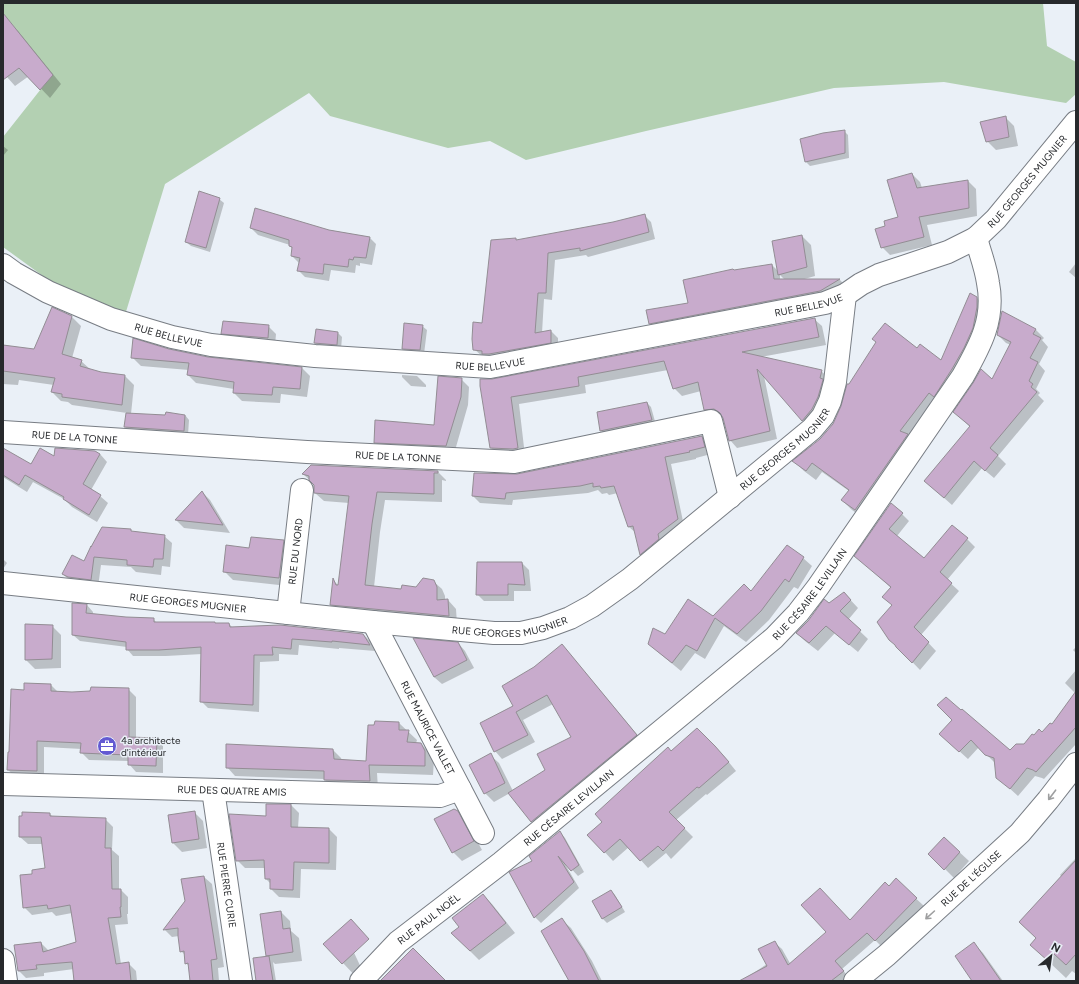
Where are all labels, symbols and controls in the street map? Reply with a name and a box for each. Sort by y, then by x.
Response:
street label: RUE GEORGES MUGNIER [984,132,1069,230]
street label: RUE BELLEVUE [773,290,845,319]
street label: RUE BELLEVUE [133,320,204,350]
street label: RUE BELLEVUE [455,354,526,374]
street label: RUE GEORGES MUGNIER [737,406,832,493]
street label: RUE DE LA TONNE [31,427,118,446]
street label: RUE DE LA TONNE [355,448,442,465]
street label: RUE DU NORD [285,517,305,585]
street label: RUE CÉSAIRE LEVILLAIN [769,545,849,643]
street label: RUE GEORGES MUGNIER [129,590,247,615]
street label: RUE GEORGES MUGNIER [451,613,569,640]
street label: RUE MAURICE VALLET [398,678,458,777]
place label: 4a architecte d'intérieur [121,734,181,759]
office icon: 4a architecte d'intérieur [96,735,118,757]
street label: RUE CÉSAIRE LEVILLAIN [520,766,616,849]
street label: RUE DES QUATRE AMIS [177,782,287,798]
one-way arrow [1048,790,1057,801]
street label: RUE PIERRE CURIE [214,841,240,929]
street label: RUE DE L'ÉGLISE [938,847,1004,909]
street label: RUE PAUL NOËL [394,890,463,947]
one-way arrow [925,911,935,920]
north arrow [1031,936,1071,976]
text: N [1049,940,1062,955]

